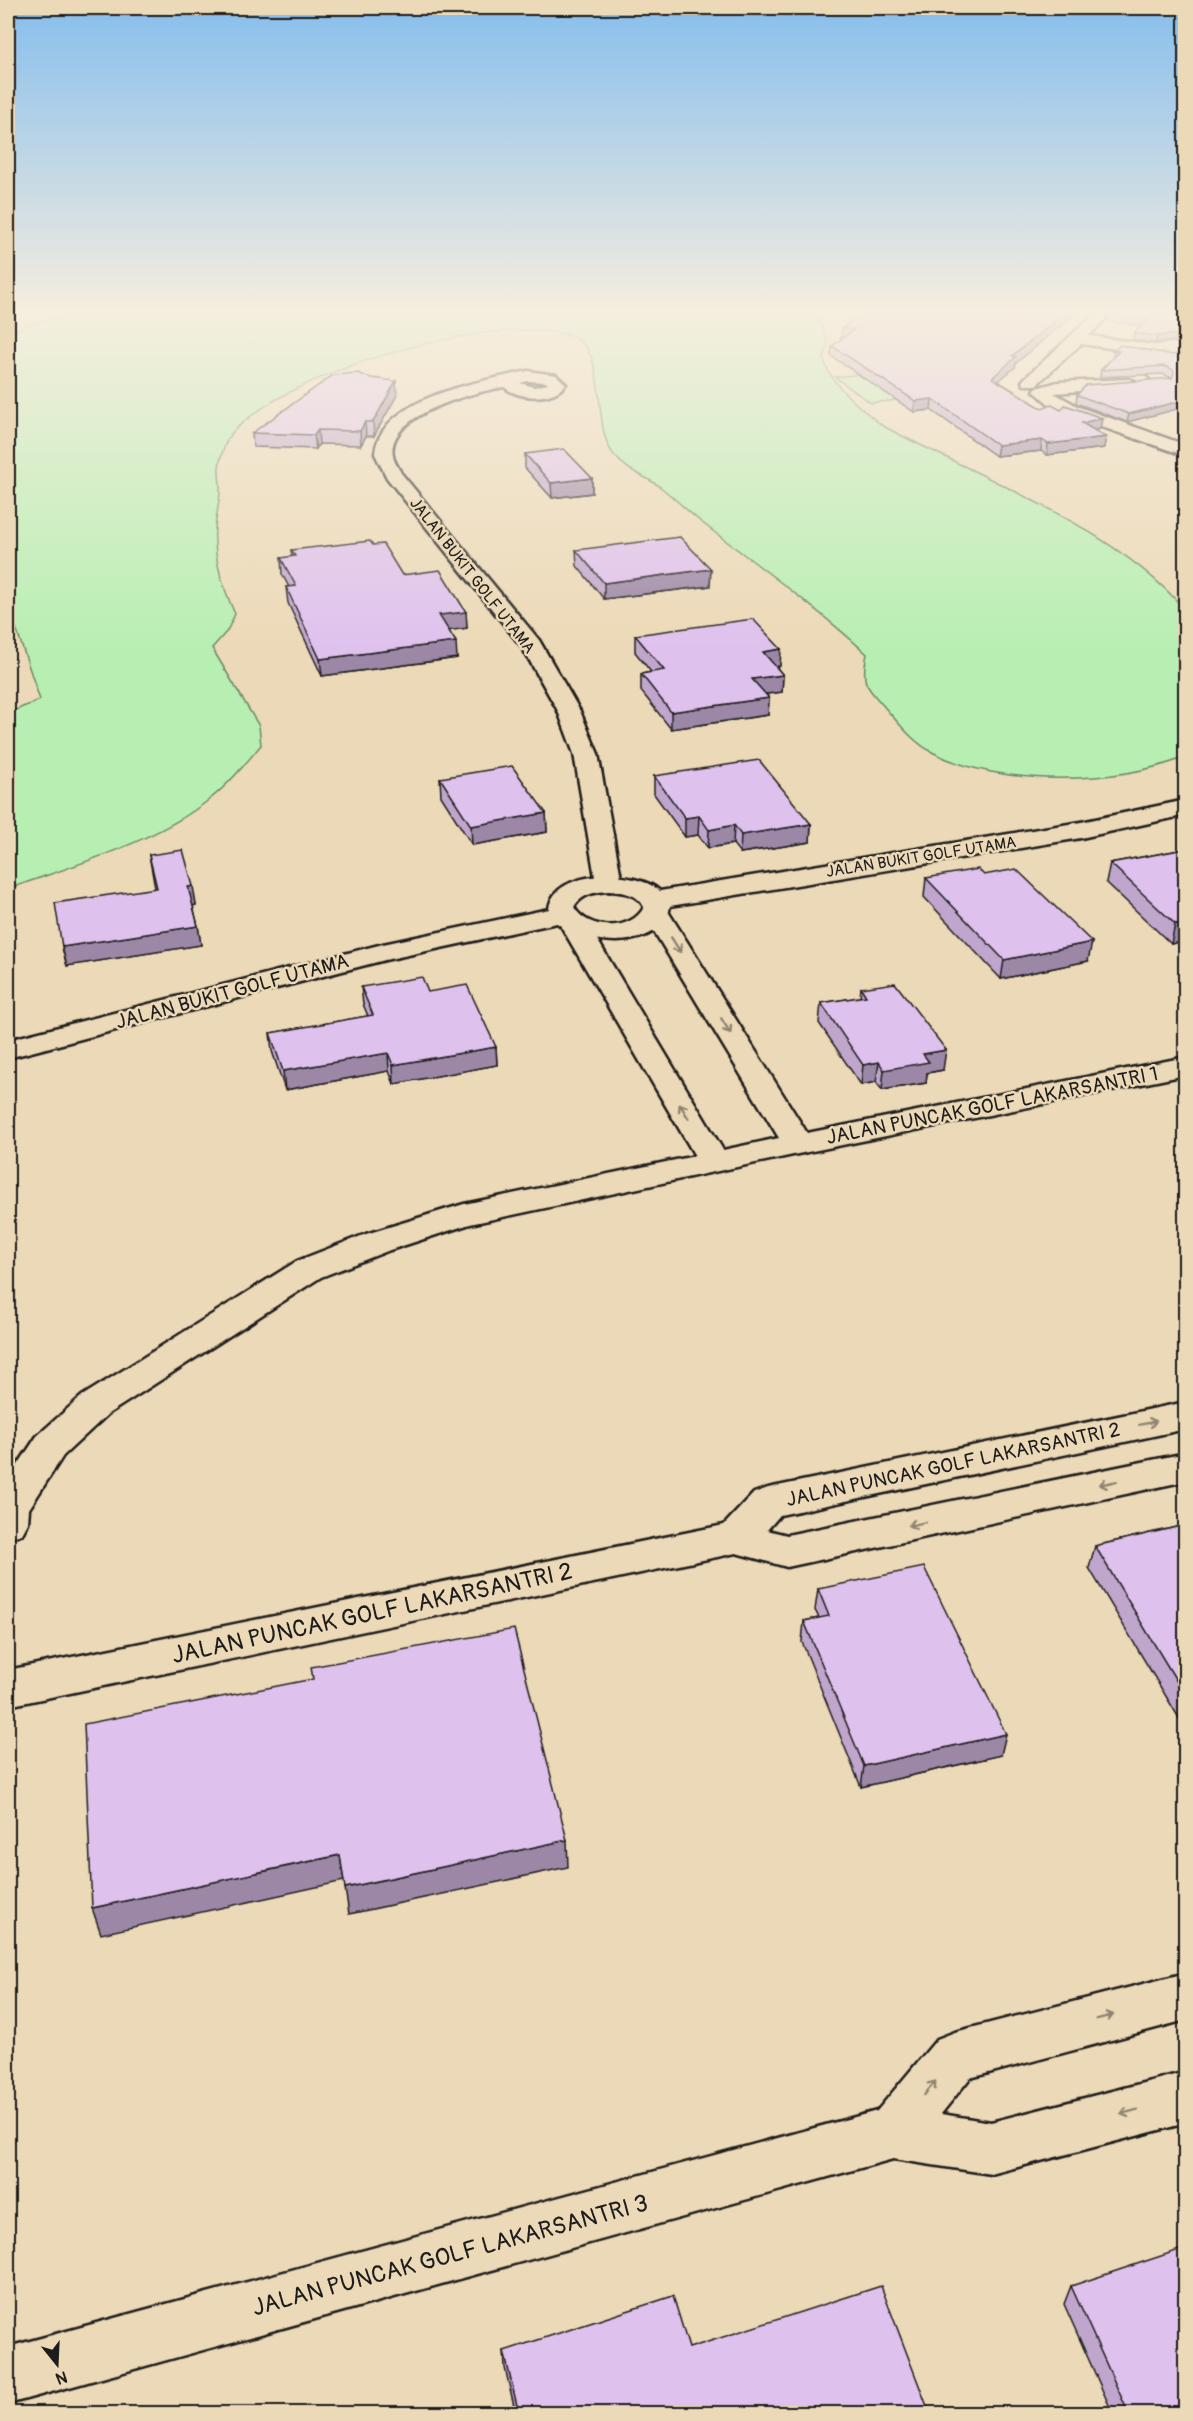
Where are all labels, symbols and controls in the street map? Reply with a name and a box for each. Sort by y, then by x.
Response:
street label: JALAN BUKIT GOLF UTAMA [405,494,539,657]
street label: JALAN BUKIT GOLF UTAMA [825,832,1018,882]
one-way arrow [670,936,682,953]
street label: JALAN BUKIT GOLF UTAMA [113,948,351,1035]
one-way arrow [720,1017,732,1034]
street label: JALAN PUNCAK GOLF LAKARSANTRI 1 [824,1061,1160,1150]
one-way arrow [678,1103,690,1120]
one-way arrow [1138,1416,1157,1428]
street label: JALAN PUNCAK GOLF LAKARSANTRI 2 [784,1417,1122,1512]
one-way arrow [1098,1478,1118,1489]
one-way arrow [908,1519,927,1530]
street label: JALAN PUNCAK GOLF LAKARSANTRI 2 [169,1557,575,1670]
one-way arrow [1095,2011,1114,2022]
one-way arrow [923,2080,936,2096]
one-way arrow [1120,2107,1139,2118]
street label: JALAN PUNCAK GOLF LAKARSANTRI 3 [249,2189,651,2322]
north arrow [27,2334,87,2394]
text: N [53,2366,70,2389]

